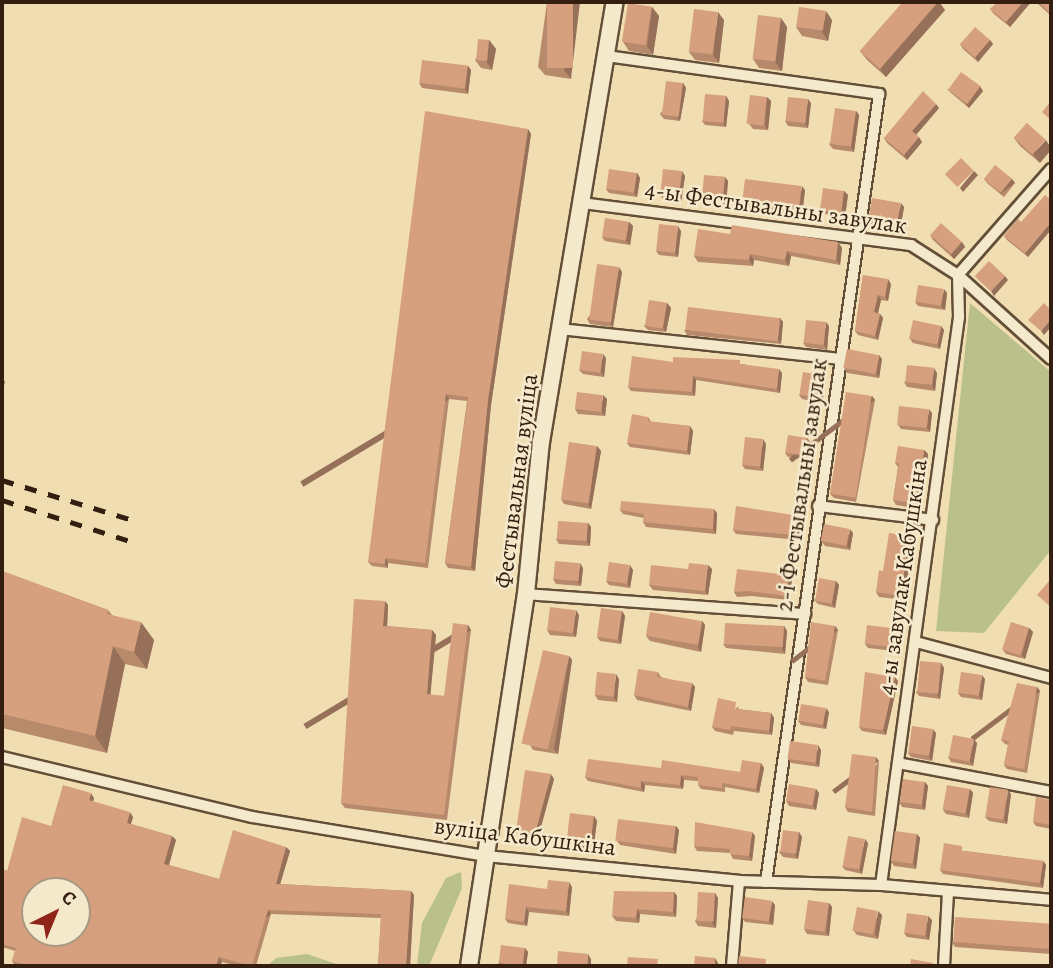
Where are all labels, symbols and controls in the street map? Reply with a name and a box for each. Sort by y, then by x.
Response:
street label: 4-ы Фестывальны завулак [643,175,909,241]
street label: 2-і Фестывальны завулак [770,356,834,614]
street label: Фестывальная вуліца [490,372,544,590]
street label: 4-ы завулак Кабушкіна [872,457,934,697]
street label: вуліца Кабушкіна [432,812,618,862]
north arrow [21,877,91,947]
text: С [56,885,82,912]

